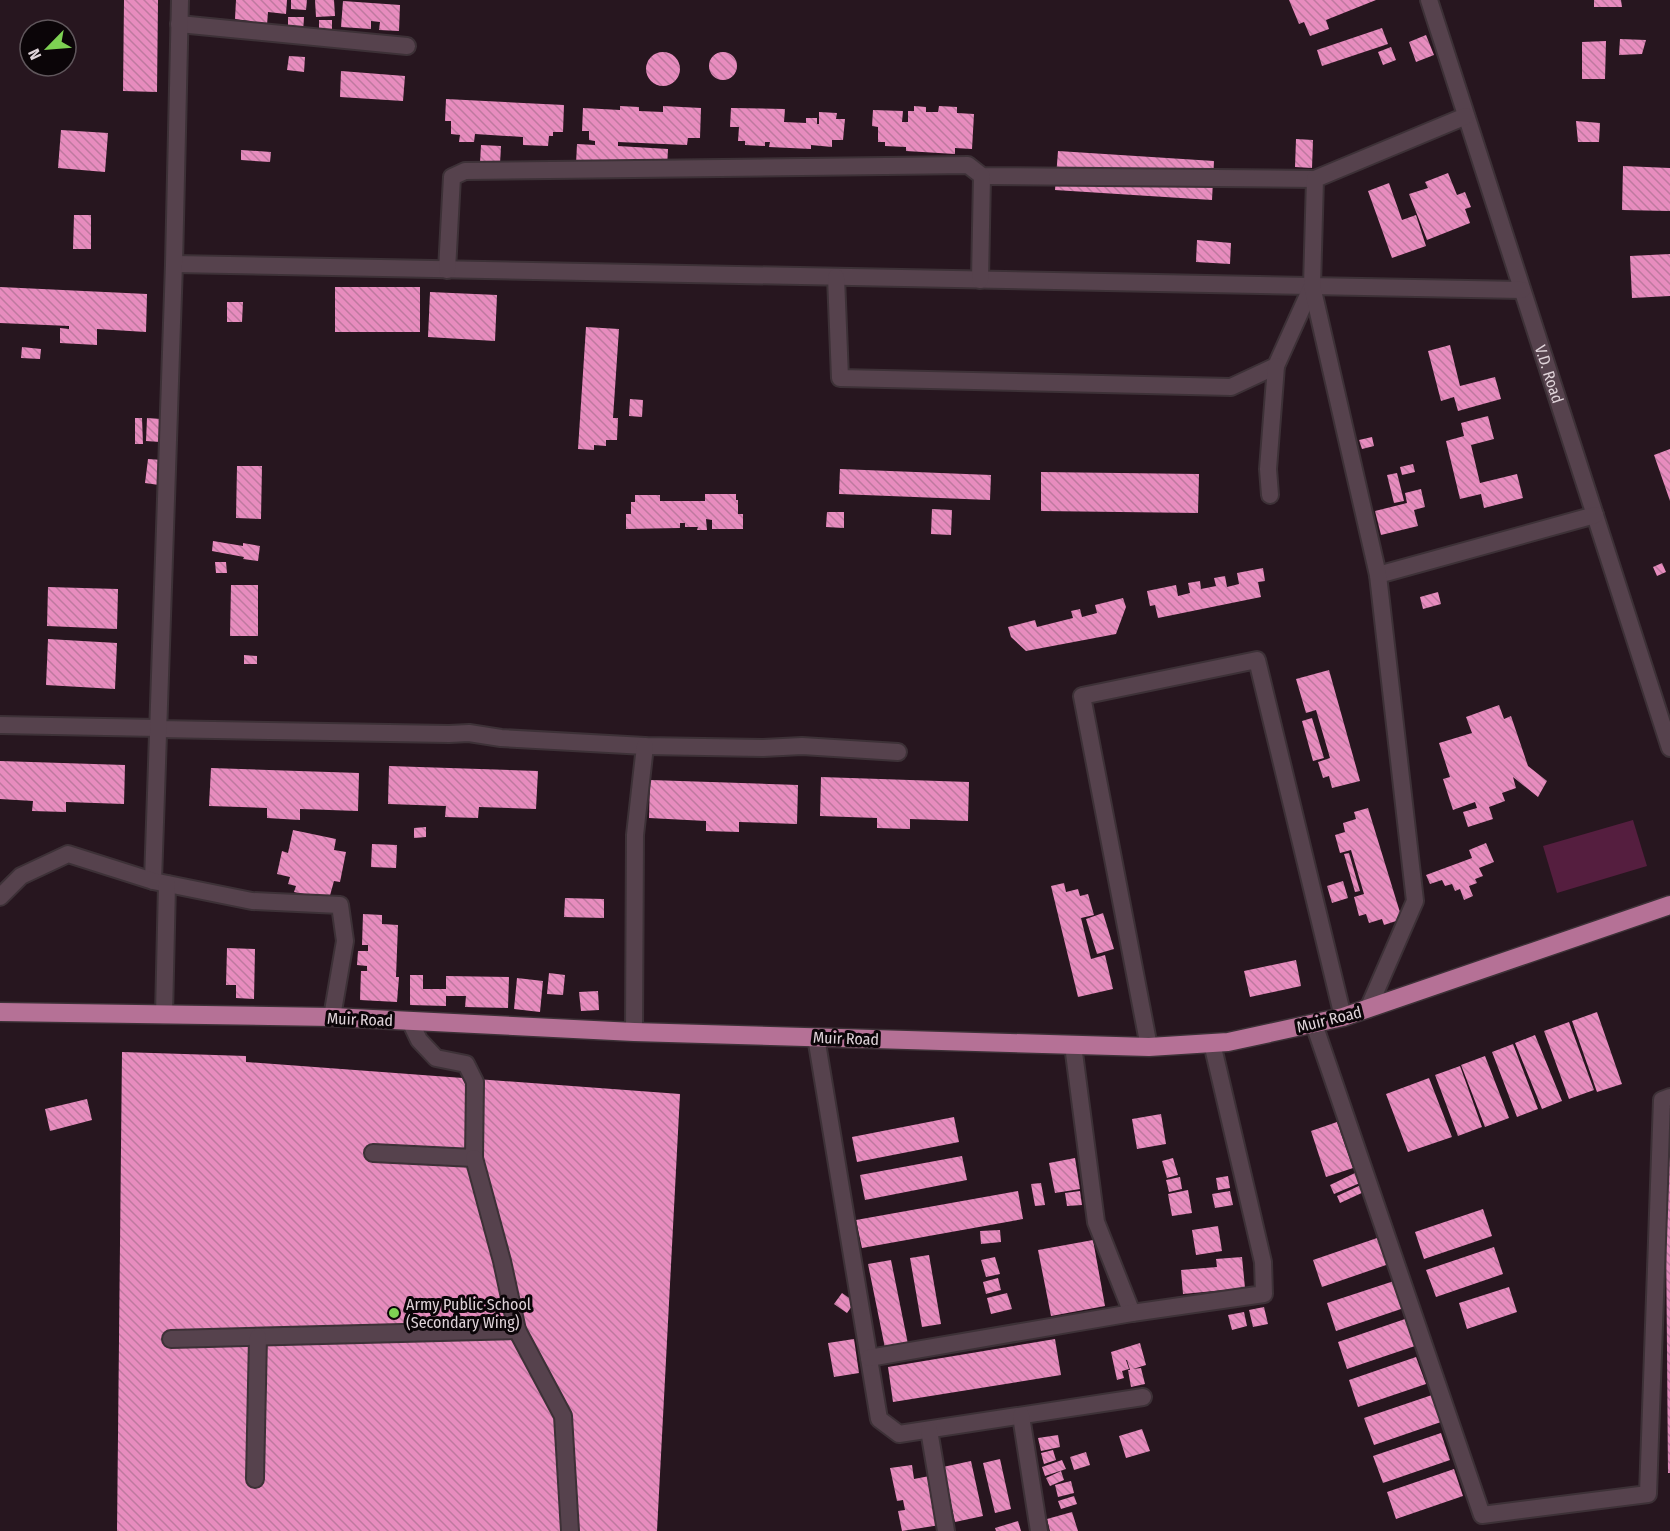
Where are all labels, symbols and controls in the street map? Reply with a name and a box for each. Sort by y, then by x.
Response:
north arrow [18,18,78,78]
text: N [24,46,45,62]
street label: V.D. Road [1531,343,1567,406]
street label: Muir Road [1295,1002,1364,1037]
street label: Muir Road [327,1009,393,1030]
street label: Muir Road [813,1028,879,1049]
place label: Army Public School (Secondary Wing) [406,1295,531,1332]
marker: Army Public School (Secondary Wing) [387,1306,401,1320]

